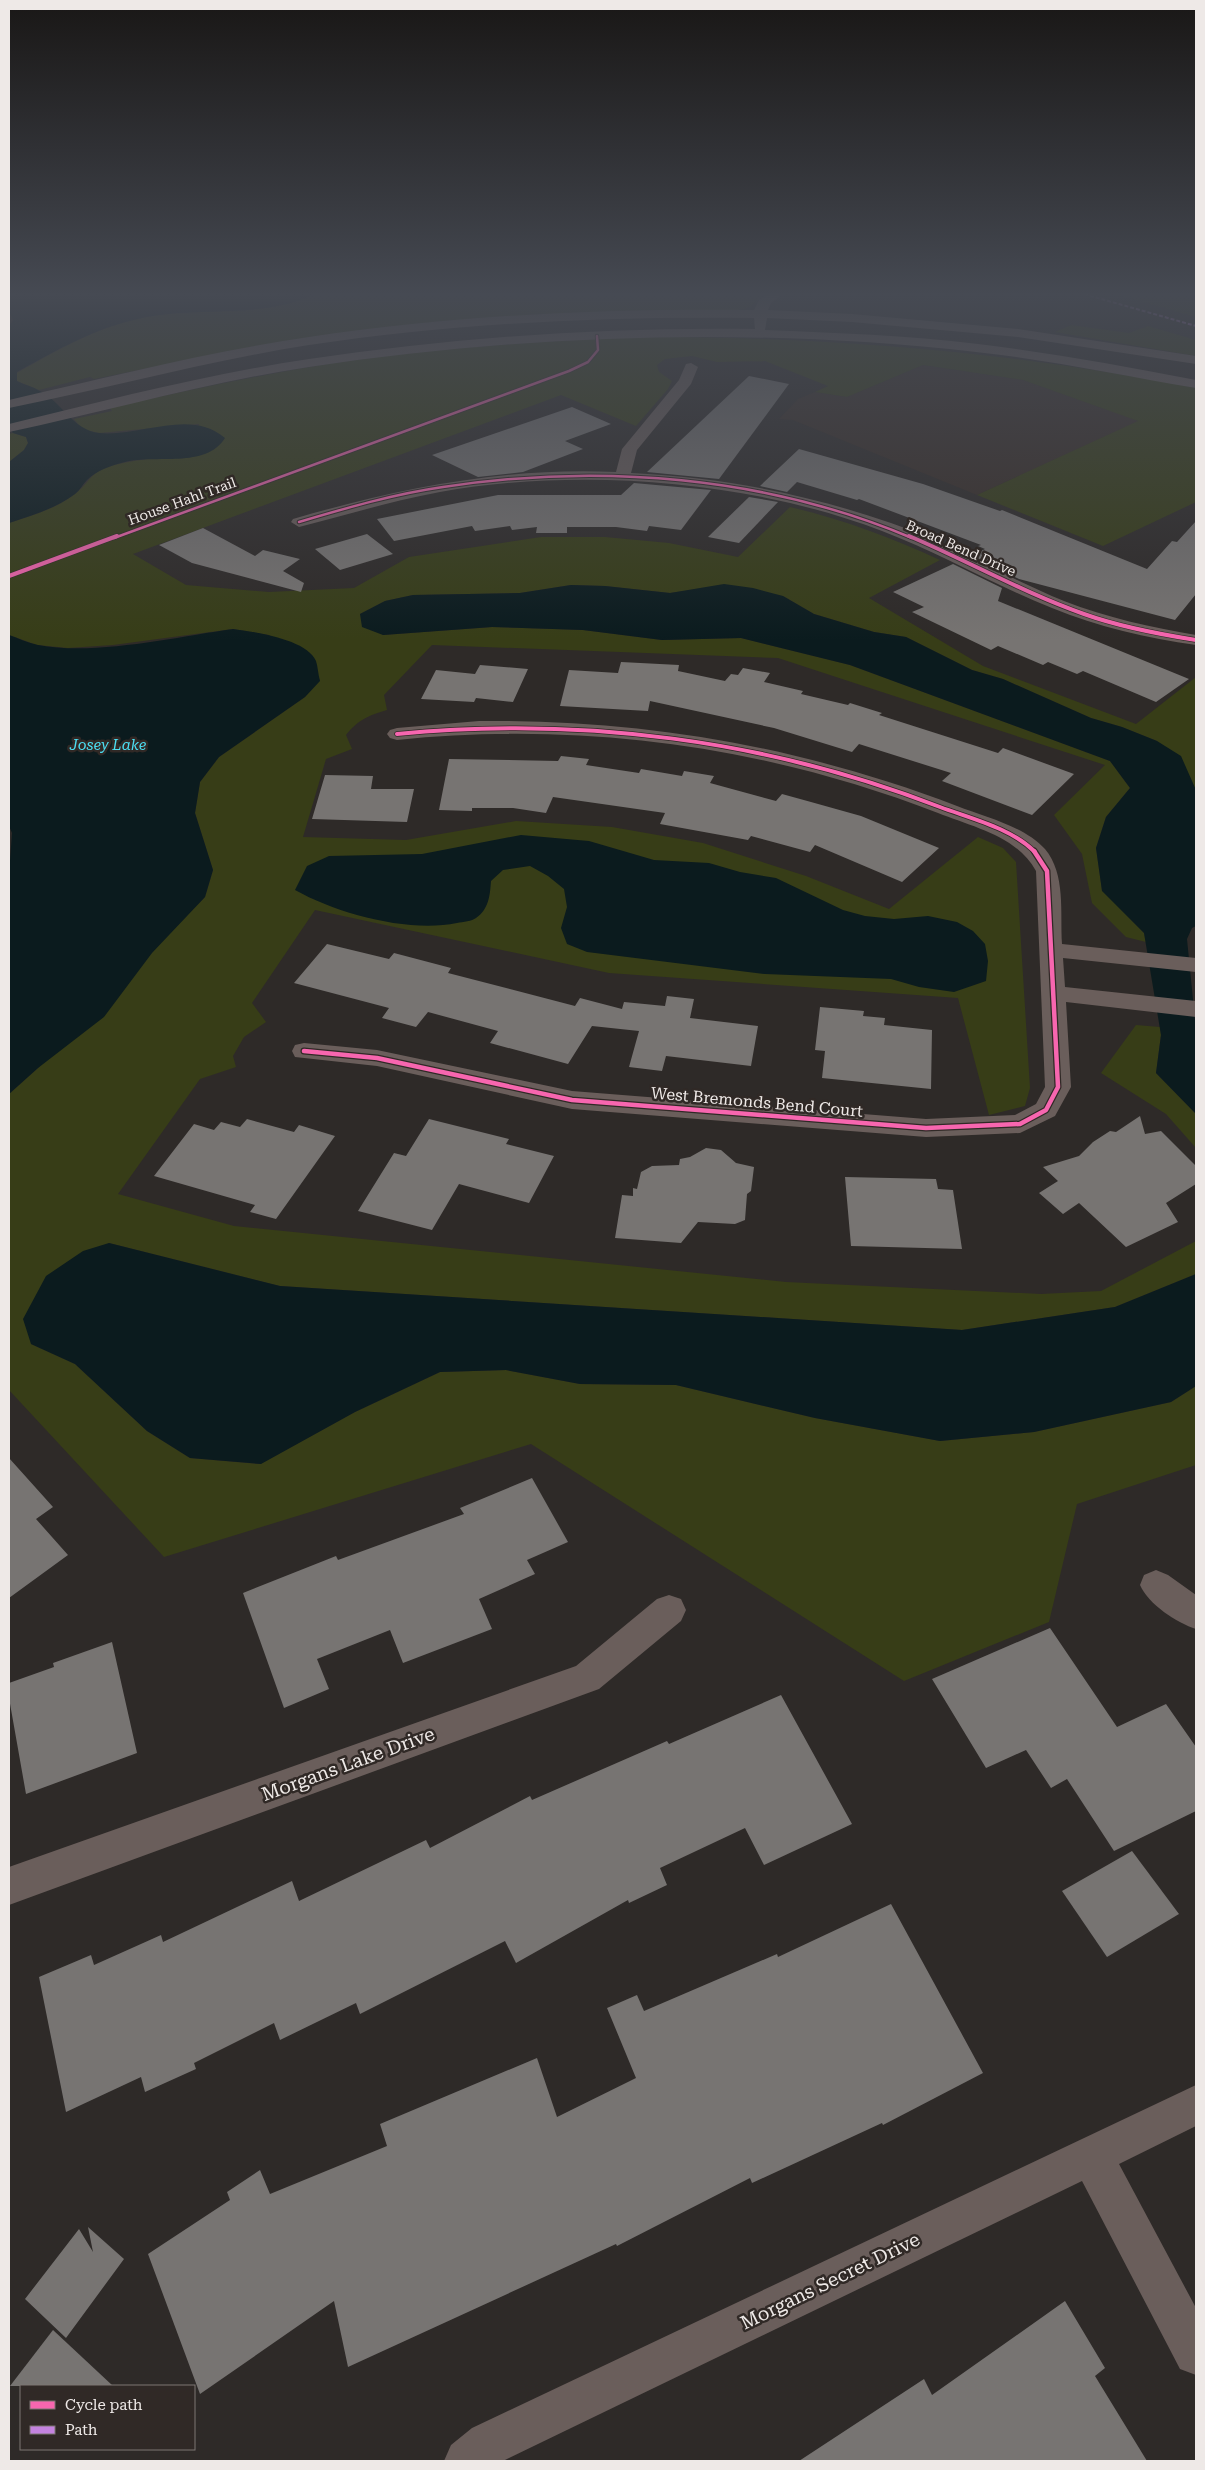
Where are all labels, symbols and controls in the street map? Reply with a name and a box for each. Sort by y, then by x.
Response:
street label: House Hahl Trail [126,474,239,528]
street label: Broad Bend Drive [904,517,1019,580]
water label: Josey Lake [69,736,147,754]
street label: West Bremonds Bend Court [650,1083,864,1121]
street label: Morgans Lake Drive [258,1722,438,1806]
street label: Morgans Secret Drive [737,2228,923,2334]
legend [20,2385,195,2450]
text: Cycle path [65,2396,143,2414]
text: Path [65,2421,98,2439]

